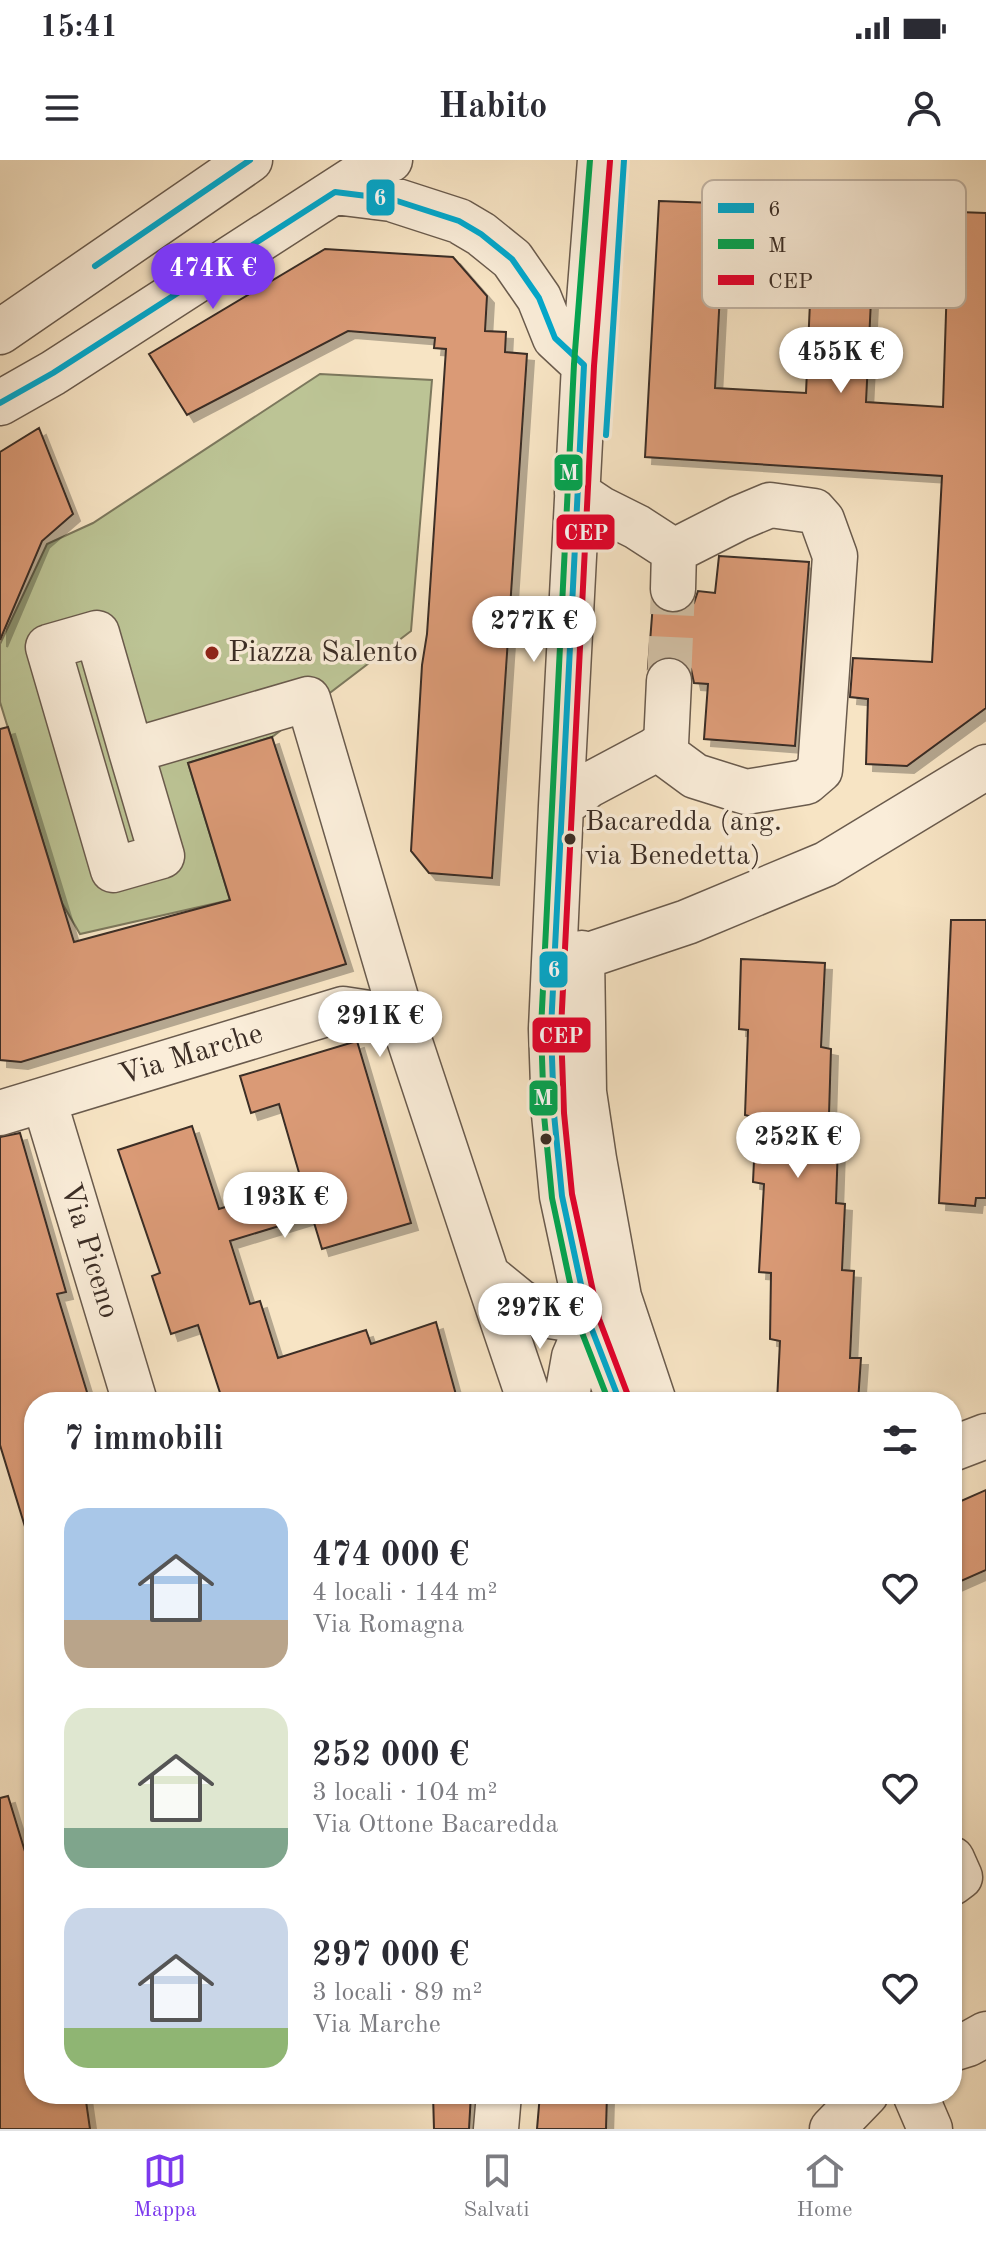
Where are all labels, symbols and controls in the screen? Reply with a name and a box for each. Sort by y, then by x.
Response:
text: 15:41 [40,13,118,43]
icon: menu [40,86,84,130]
icon: person [902,86,946,130]
text: Habito [439,90,547,126]
line badge: 6 [365,178,396,217]
legend [702,180,966,308]
text: 6 [374,188,386,210]
text: 6 [768,199,781,221]
text: M [768,235,786,257]
pin: 474K € [148,243,278,311]
text: 474K € [169,256,257,282]
text: CEP [768,271,813,293]
pin: 455K € [776,327,906,395]
text: 455K € [797,340,885,366]
line badge: M [553,453,584,492]
text: M [559,463,579,485]
line badge: CEP [555,513,616,551]
text: CEP [563,523,609,545]
pin: 277K € [469,596,599,664]
text: 277K € [490,609,578,635]
place label: Piazza Salento [228,638,418,668]
marker: Piazza Salento [203,644,221,662]
place label: Bacaredda (ang. via Benedetta) [585,809,782,871]
marker: Bacaredda (ang. via Benedetta) [562,831,578,847]
line badge: 6 [538,950,569,989]
text: 6 [548,960,560,982]
pin: 291K € [315,991,445,1059]
text: 291K € [336,1004,424,1030]
line badge: CEP [531,1016,592,1054]
street label: Via Marche [116,1019,266,1091]
text: CEP [538,1026,584,1048]
line badge: M [528,1079,559,1117]
text: M [533,1088,553,1110]
pin: 252K € [733,1112,863,1180]
text: 252K € [754,1125,842,1151]
unlabelled marker [538,1131,554,1147]
pin: 193K € [220,1172,350,1240]
street label: Via Piceno [54,1180,124,1322]
text: 193K € [241,1185,329,1211]
pin: 297K € [475,1283,605,1351]
text: 297K € [496,1296,584,1322]
icon: filters [878,1418,922,1462]
text: 7 immobili [64,1423,223,1457]
text: 474 000 € [312,1539,469,1573]
icon: home [128,1540,224,1636]
icon: heart [878,1566,922,1610]
text: 4 locali · 144 m² [312,1580,497,1606]
text: Via Romagna [312,1612,464,1638]
text: 252 000 € [312,1739,469,1773]
icon: home [128,1740,224,1836]
icon: heart [878,1766,922,1810]
text: 3 locali · 104 m² [312,1780,497,1806]
text: Via Ottone Bacaredda [312,1812,558,1838]
text: 297 000 € [312,1939,469,1973]
icon: home [128,1940,224,2036]
icon: heart [878,1966,922,2010]
text: 3 locali · 89 m² [312,1980,482,2006]
text: Via Marche [312,2012,441,2038]
tab: Mappa [134,2149,197,2224]
tab: Salvati [464,2149,530,2224]
tab: Home [797,2149,852,2224]

